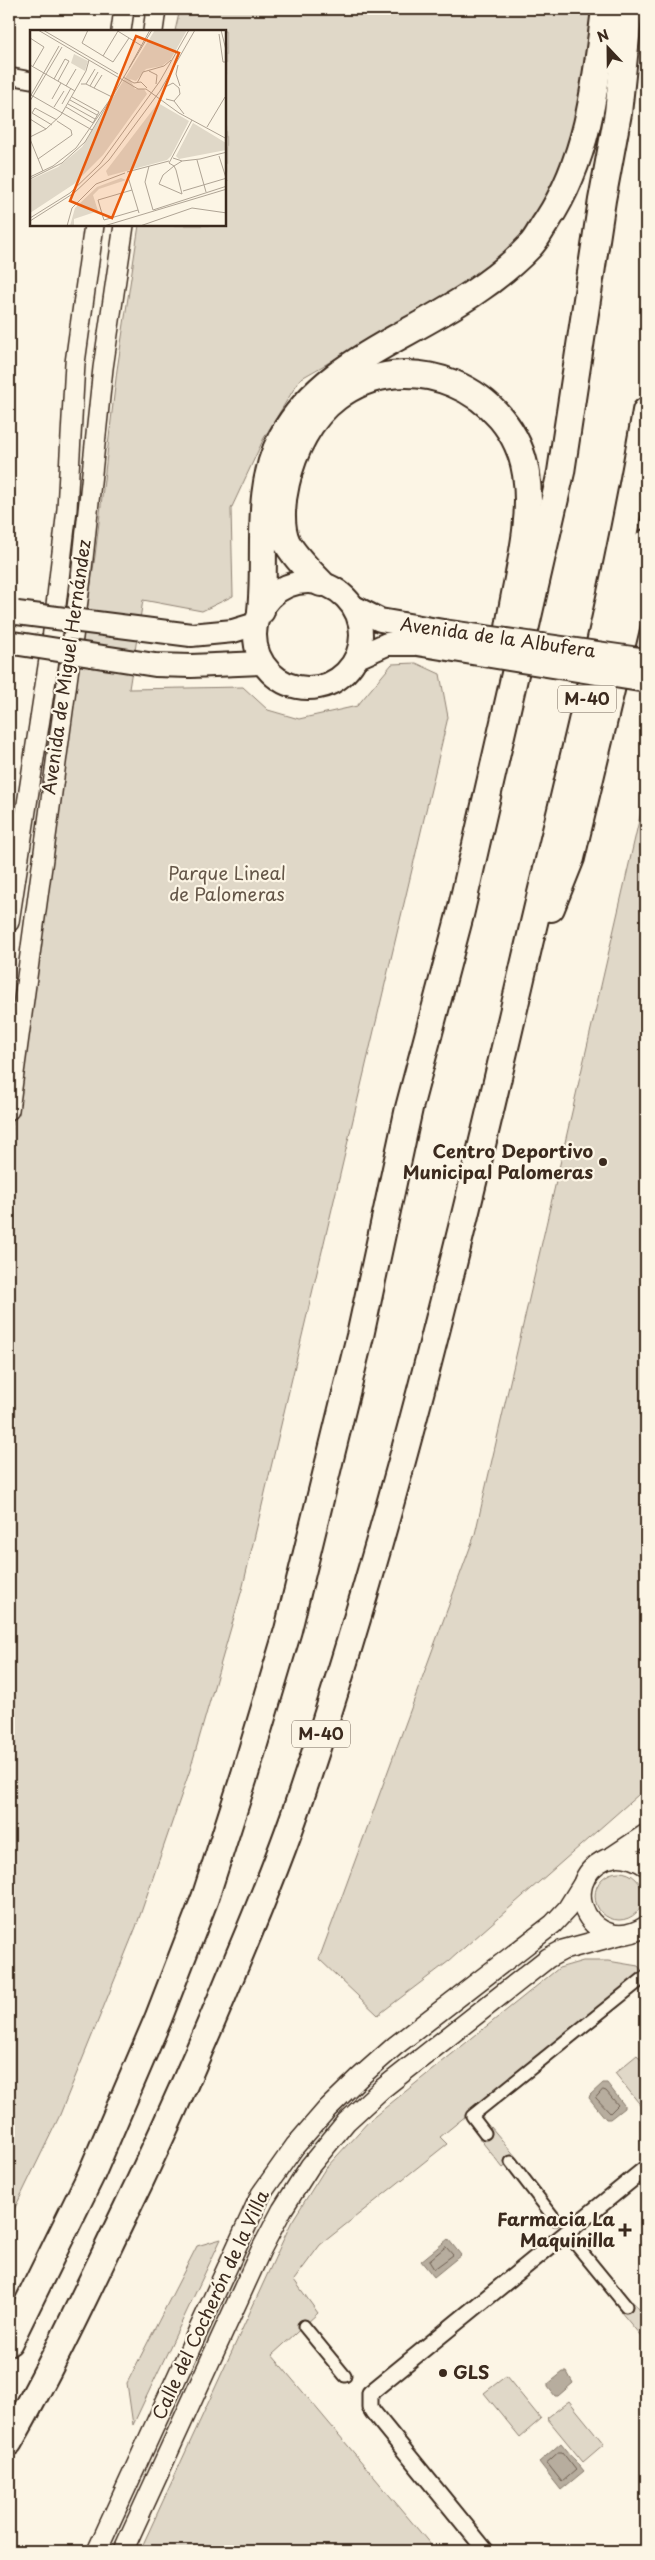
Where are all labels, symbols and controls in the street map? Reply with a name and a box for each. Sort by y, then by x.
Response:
north arrow [582,22,632,72]
text: N [594,24,612,47]
inset map [30,30,226,226]
street label: Avenida de Miguel Hernández [34,537,97,796]
street label: Avenida de la Albufera [399,609,598,664]
road number: M-40 [558,686,616,712]
park label: Parque Lineal de Palomeras [168,859,286,907]
place label: Centro Deportivo Municipal Palomeras [403,1137,593,1185]
marker: Centro Deportivo Municipal Palomeras [597,1156,609,1168]
road number: M-40 [292,1720,350,1748]
street label: Calle del Cocherón de la Villa [144,2185,275,2424]
place label: Farmacia La Maquinilla [497,2205,615,2253]
marker: Farmacia La Maquinilla [619,2224,631,2236]
place label: GLS [453,2358,490,2385]
marker: GLS [437,2367,449,2379]

